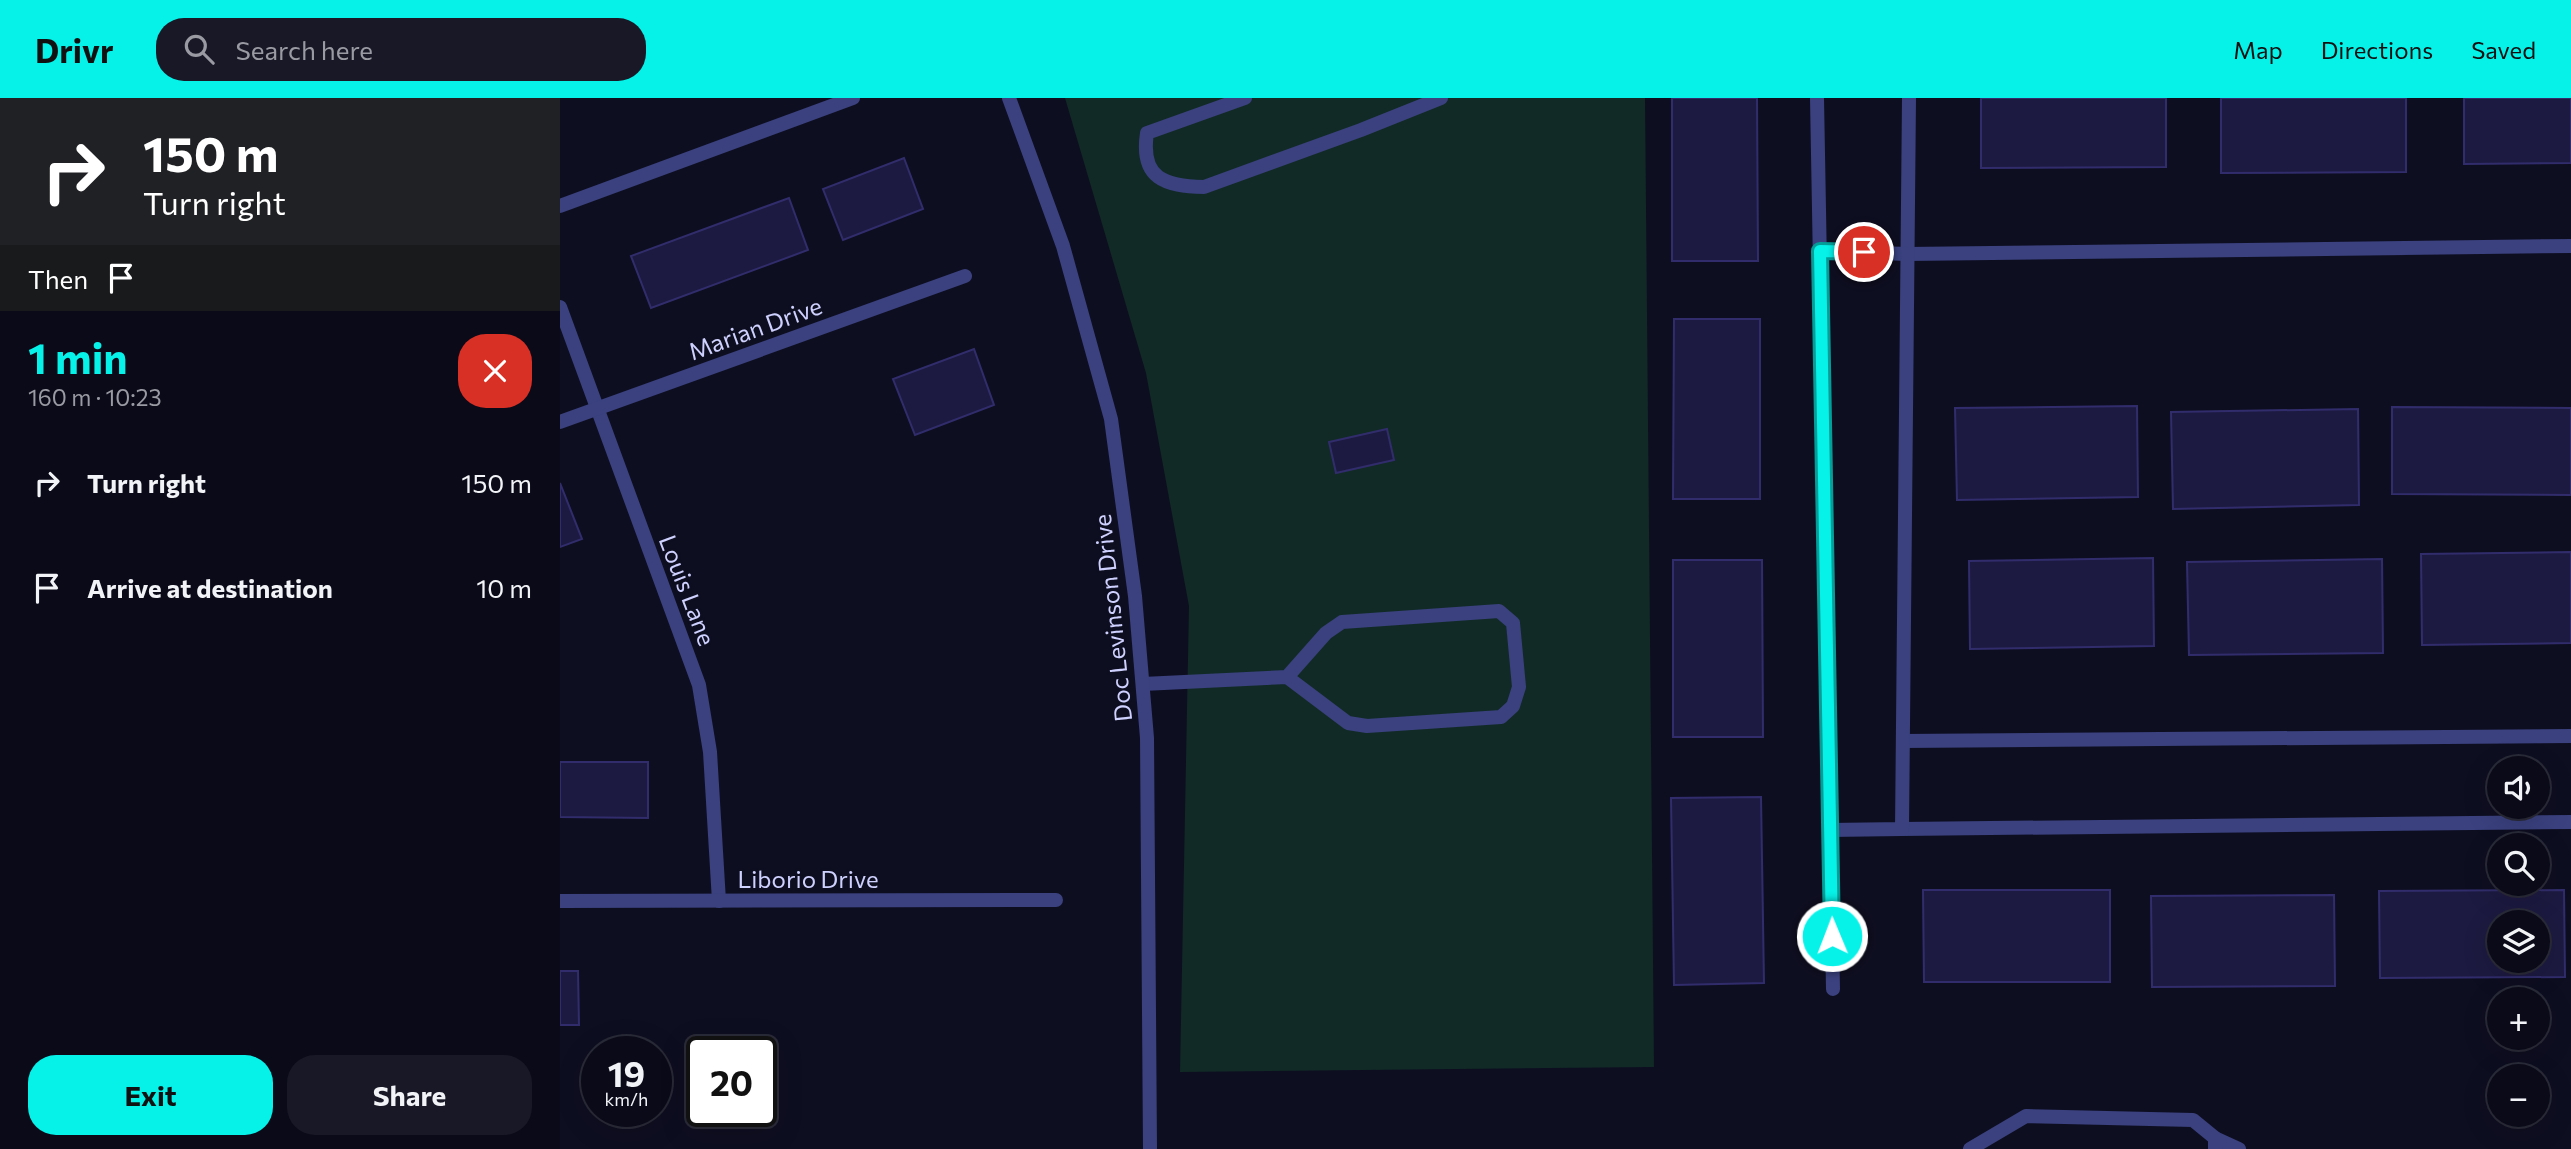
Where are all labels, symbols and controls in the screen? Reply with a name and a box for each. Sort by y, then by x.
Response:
search box [156,18,646,81]
text: Drivr [35,29,114,70]
icon: search [180,30,218,68]
text: Search here [236,34,373,65]
text: Map [2233,35,2283,64]
text: Directions [2321,35,2433,64]
text: Saved [2471,35,2536,64]
text: 150 m [143,122,278,182]
icon: right [28,126,119,217]
text: Turn right [143,182,286,222]
pin [1834,222,1894,282]
icon: arrive [1845,233,1883,271]
icon: arrive [102,259,140,297]
text: Then [28,263,88,294]
street label: Marian Drive [684,290,826,366]
text: 1 min [28,331,128,383]
button: close [458,334,532,408]
text: 160 m · 10:23 [28,383,162,411]
icon: right [28,464,66,502]
text: Turn right [87,467,206,498]
text: 150 m [461,467,532,498]
street label: Doc Levinson Drive [1087,513,1137,723]
street label: Louis Lane [654,531,722,649]
icon: arrive [28,569,66,607]
text: Arrive at destination [87,572,333,603]
text: 10 m [476,572,532,603]
map controls [2487,756,2550,1127]
button: sound [2487,756,2550,819]
button: search [2487,833,2550,896]
street label: Liborio Drive [737,864,879,893]
position arrow [1795,899,1869,973]
button: layers [2487,910,2550,973]
button: + [2487,987,2550,1050]
speed limit sign: 20 [686,1036,777,1127]
text: 19 [608,1051,645,1094]
button: Exit [28,1055,273,1135]
button: Share [287,1055,532,1135]
button: − [2487,1064,2550,1127]
text: km/h [605,1088,648,1110]

